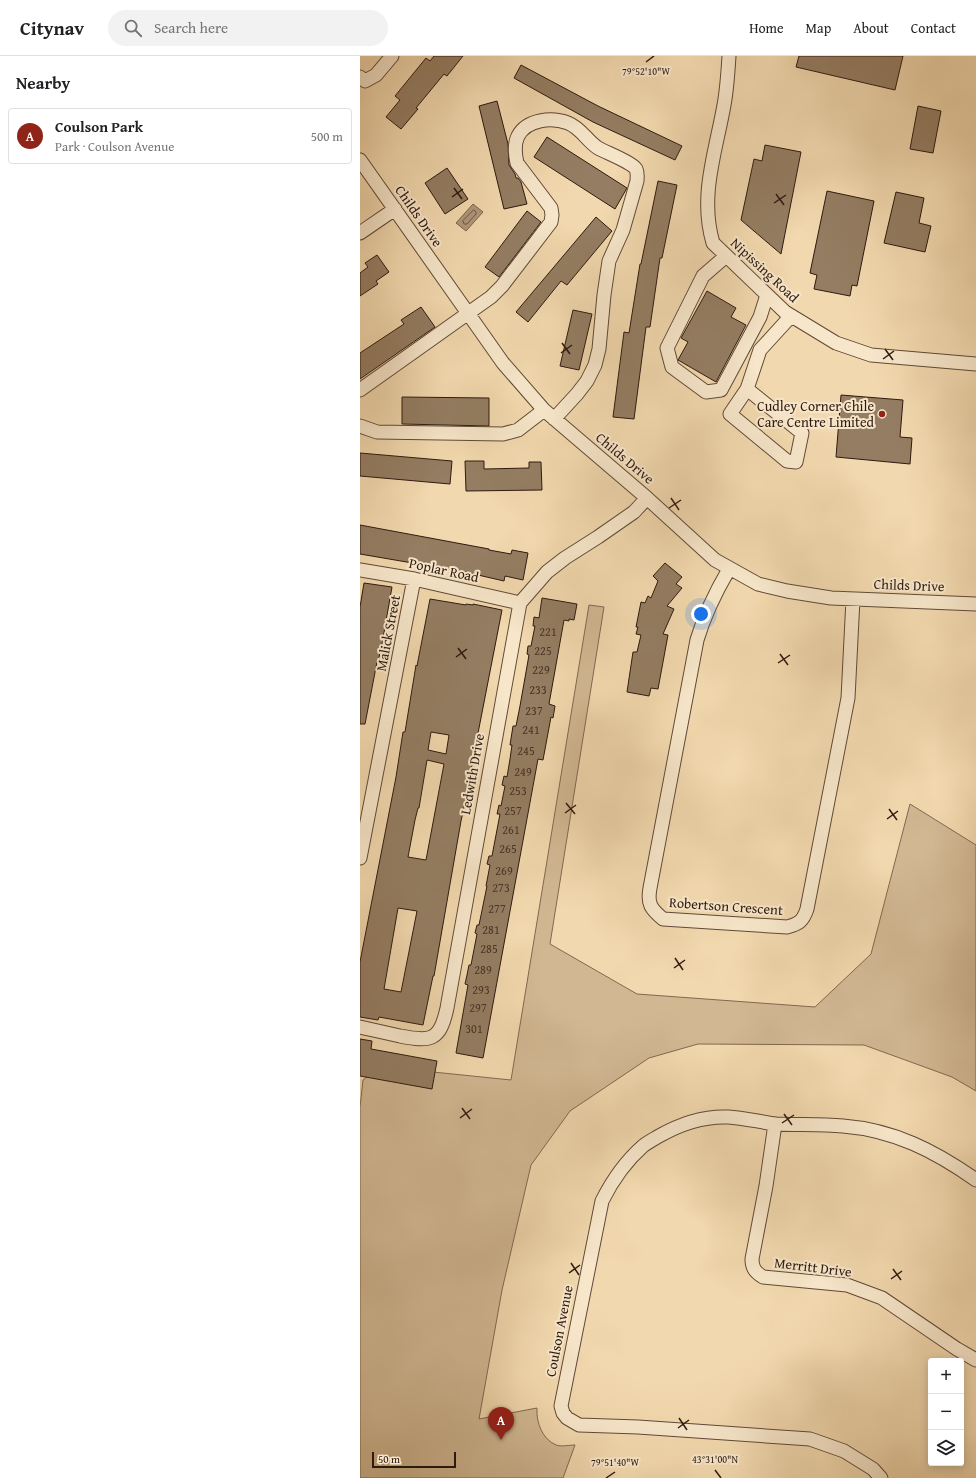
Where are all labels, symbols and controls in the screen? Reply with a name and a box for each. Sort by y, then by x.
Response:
search box [108,10,388,46]
text: Citynav [20,14,84,42]
icon: search [122,17,144,39]
text: Search here [154,17,228,38]
text: Home [749,18,784,38]
text: Map [806,18,831,38]
text: About [853,18,889,38]
text: Contact [911,18,956,38]
text: 79°52'10"W [622,64,670,79]
text: Nearby [16,70,70,95]
text: Coulson Park [55,116,143,137]
text: A [26,127,34,146]
text: 500 m [311,127,343,146]
text: Park · Coulson Avenue [55,137,174,156]
street label: Childs Drive [390,181,448,251]
street label: Nipissing Road [726,233,804,307]
place label: Cudley Corner Chile Care Centre Limited [757,396,875,432]
marker: Cudley Corner Chile Care Centre Limited [877,409,887,419]
street label: Childs Drive [591,428,659,489]
street label: Poplar Road [407,553,481,587]
street label: Childs Drive [873,574,945,596]
street label: Malick Street [371,593,405,673]
your location [691,604,711,624]
house number: 221 [539,623,557,640]
house number: 225 [534,642,552,659]
house number: 229 [532,661,550,678]
house number: 233 [529,681,547,698]
house number: 237 [525,702,543,719]
house number: 241 [522,721,540,738]
street label: Ledwith Drive [455,731,489,816]
house number: 245 [517,742,535,759]
house number: 249 [514,763,532,780]
house number: 253 [509,782,527,799]
house number: 257 [504,802,522,819]
house number: 261 [502,821,520,838]
house number: 265 [499,840,517,857]
house number: 269 [495,862,513,879]
house number: 273 [492,879,510,896]
street label: Robertson Crescent [668,892,784,920]
house number: 277 [488,900,506,917]
house number: 281 [482,921,500,938]
house number: 285 [480,940,498,957]
house number: 289 [474,961,492,978]
house number: 293 [472,981,490,998]
house number: 297 [469,999,487,1016]
house number: 301 [465,1020,483,1037]
street label: Merritt Drive [773,1252,853,1282]
street label: Coulson Avenue [540,1283,578,1379]
map controls [928,1358,964,1466]
button: + [928,1358,964,1394]
button: − [928,1394,964,1430]
pin: A [488,1407,514,1440]
button: layers [928,1430,964,1466]
scale bar [372,1450,456,1469]
text: 50 m [378,1451,400,1467]
text: 43°31'00"N [692,1452,738,1467]
text: 79°51'40"W [591,1455,639,1470]

